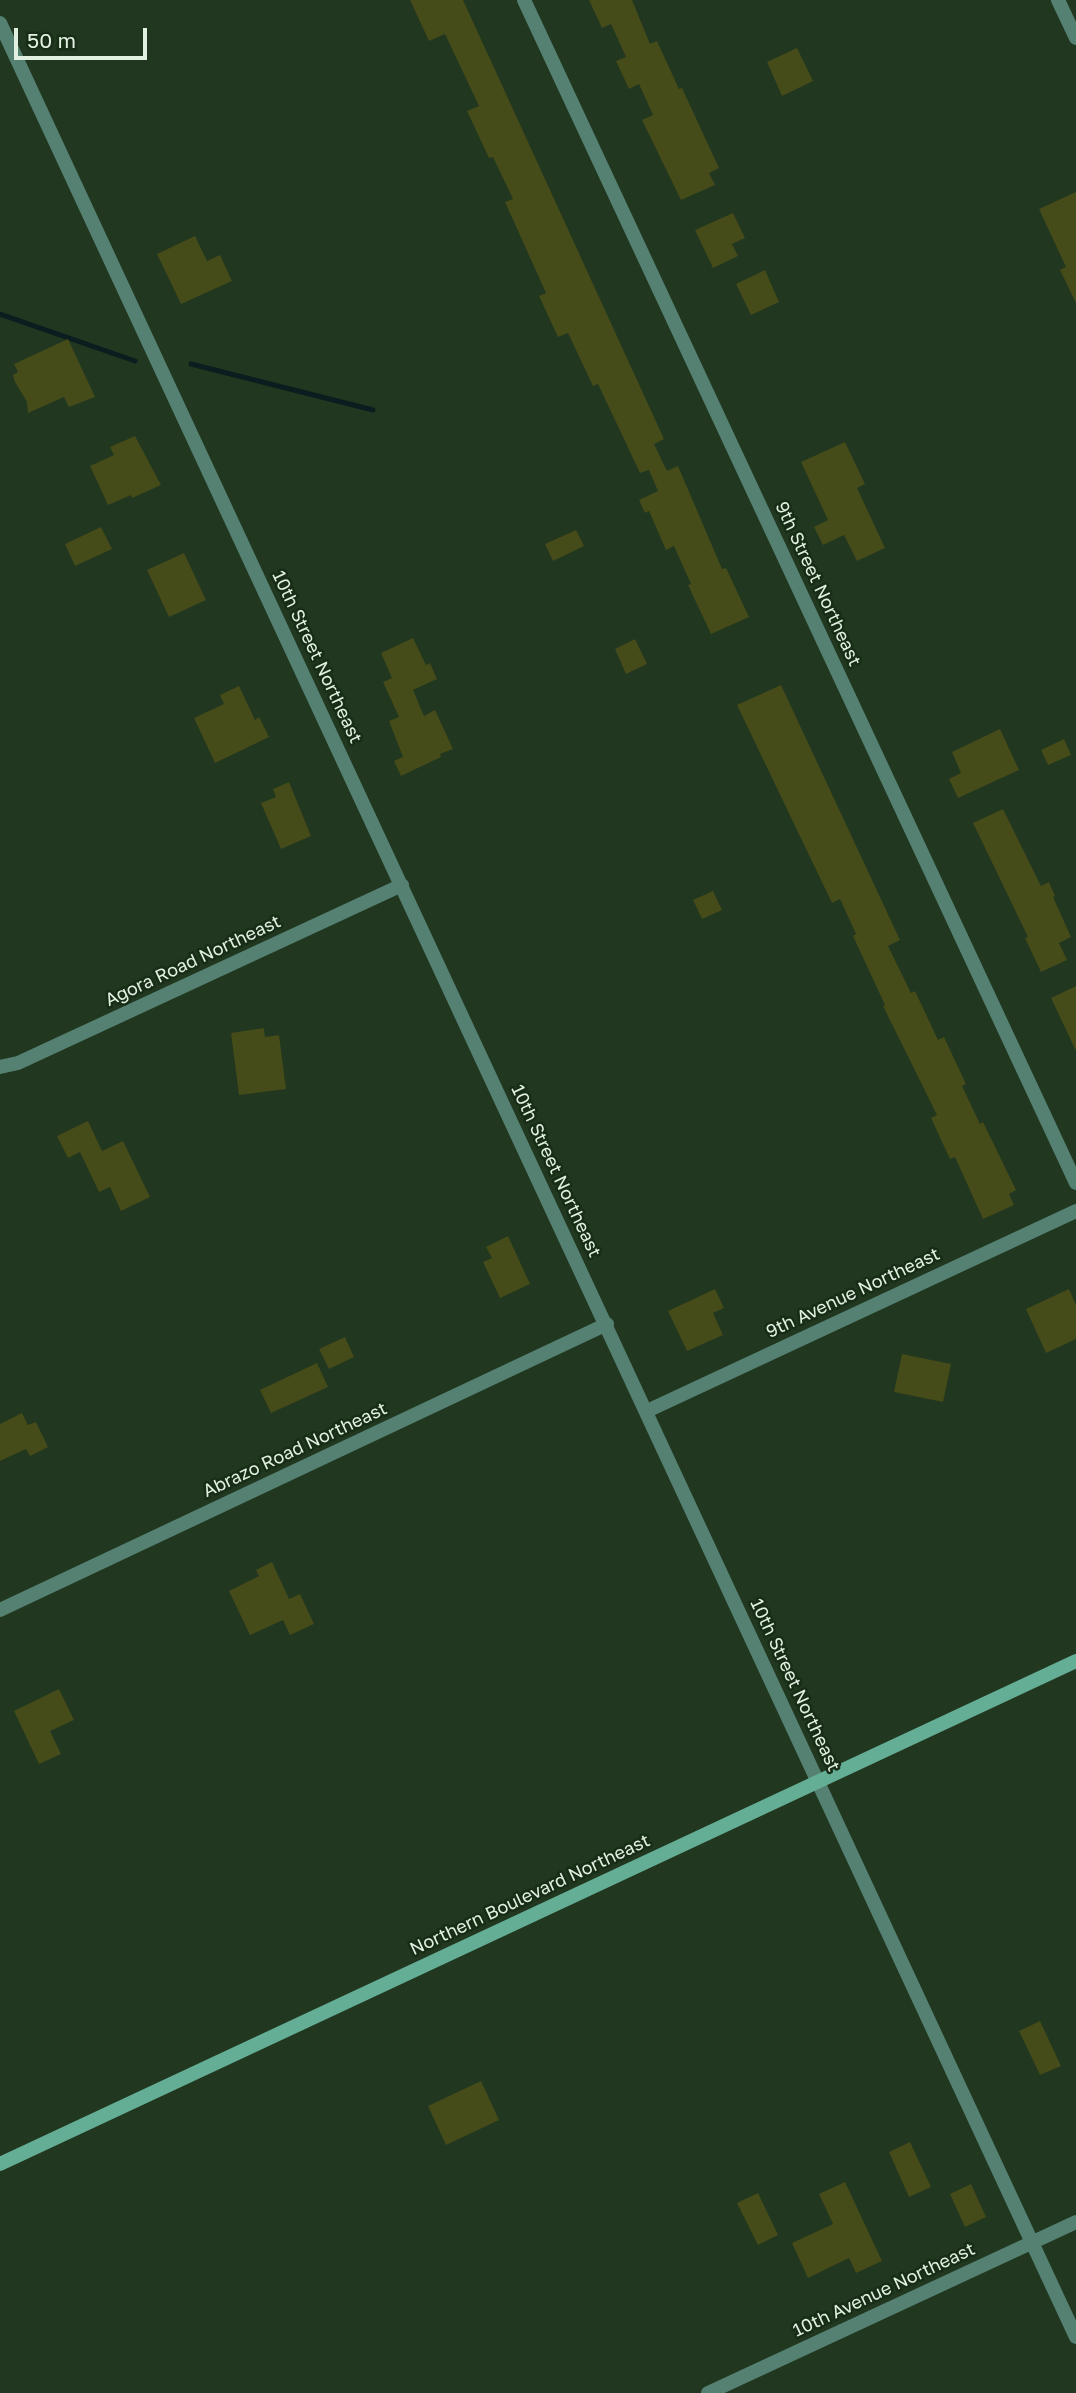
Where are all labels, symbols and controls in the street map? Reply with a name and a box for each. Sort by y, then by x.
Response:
scale bar [18,14,150,58]
text: 50 m [27,27,76,53]
street label: 9th Street Northeast [770,498,866,670]
street label: 10th Street Northeast [268,567,366,747]
street label: Agora Road Northeast [102,911,284,1011]
street label: 10th Street Northeast [507,1081,605,1261]
street label: 9th Avenue Northeast [763,1243,943,1343]
street label: Abrazo Road Northeast [199,1398,391,1502]
street label: 10th Street Northeast [746,1595,844,1775]
street label: Northern Boulevard Northeast [407,1830,653,1960]
street label: 10th Avenue Northeast [790,2238,978,2342]

